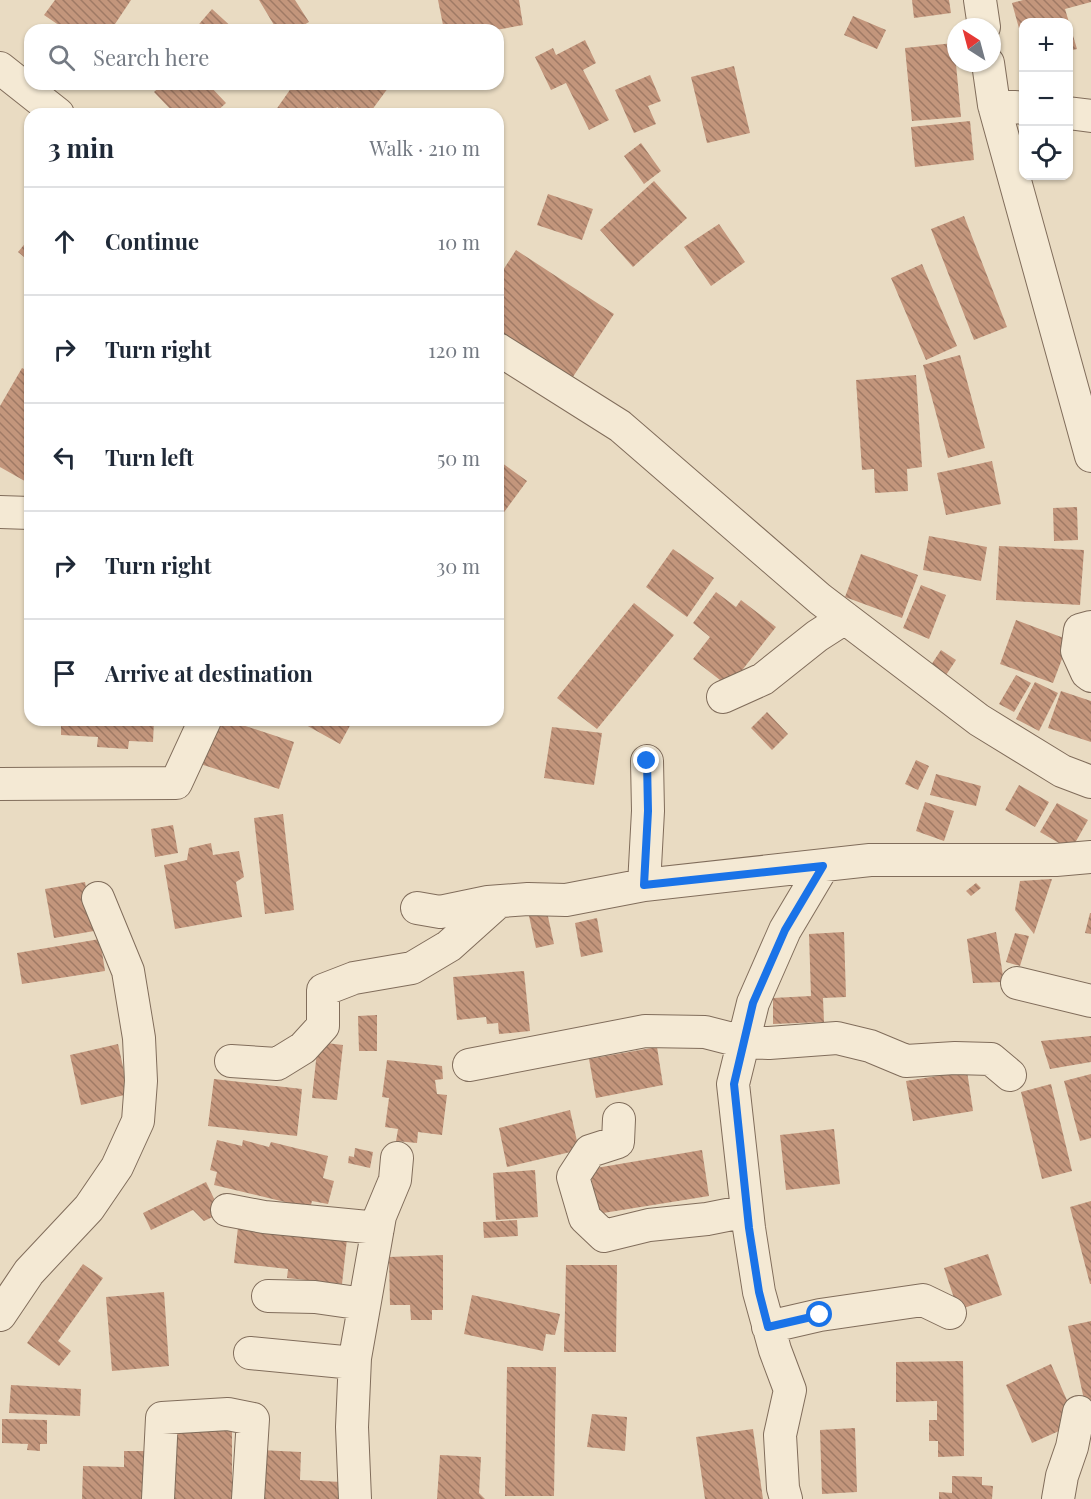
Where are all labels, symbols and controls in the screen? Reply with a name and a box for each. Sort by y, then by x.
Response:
north arrow [947,18,1001,72]
map controls [1019,18,1073,180]
button: + [1019,18,1073,72]
search box [24,24,504,90]
icon: search [45,41,78,74]
text: Search here [93,42,209,72]
button: − [1019,72,1073,126]
button: locate [1019,126,1073,180]
text: 3 min [48,130,114,165]
text: Walk · 210 m [370,134,480,161]
icon: ahead [48,225,81,258]
text: Continue [105,226,199,256]
text: 10 m [438,228,480,255]
icon: right [48,333,81,366]
text: Turn right [105,334,211,364]
text: 120 m [428,336,480,363]
icon: left [48,441,81,474]
text: Turn left [105,442,194,472]
text: 50 m [437,444,480,471]
icon: right [48,549,81,582]
text: Turn right [105,550,211,580]
text: 30 m [436,552,480,579]
icon: arrive [48,657,81,690]
text: Arrive at destination [105,658,313,688]
route end [633,747,659,773]
route start [806,1301,832,1327]

